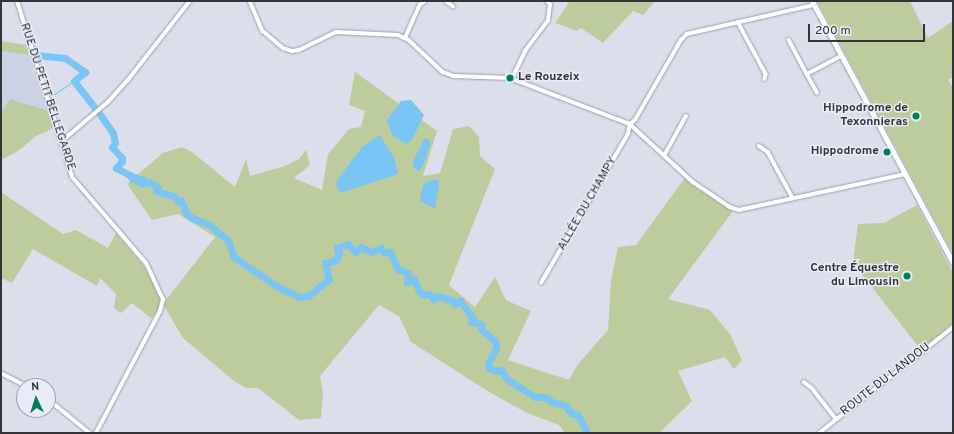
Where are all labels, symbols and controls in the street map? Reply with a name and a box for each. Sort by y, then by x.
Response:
scale bar [810,16,927,42]
street label: RUE DU PETIT BELLEGARDE [16,21,78,173]
text: 200 m [815,23,851,39]
place label: Le Rouzeix [518,71,580,85]
marker: Le Rouzeix [505,73,515,83]
place label: Hippodrome de Texonnieras [823,102,908,130]
marker: Hippodrome de Texonnieras [911,111,921,121]
place label: Hippodrome [811,145,879,159]
marker: Hippodrome [882,147,892,157]
street label: ALLÉE DU CHAMPY [555,155,621,253]
place label: Centre Équestre du Limousin [810,262,899,290]
marker: Centre Équestre du Limousin [902,271,912,281]
street label: ROUTE DU LANDOU [838,341,934,419]
north arrow [16,378,56,418]
text: N [31,380,40,394]

